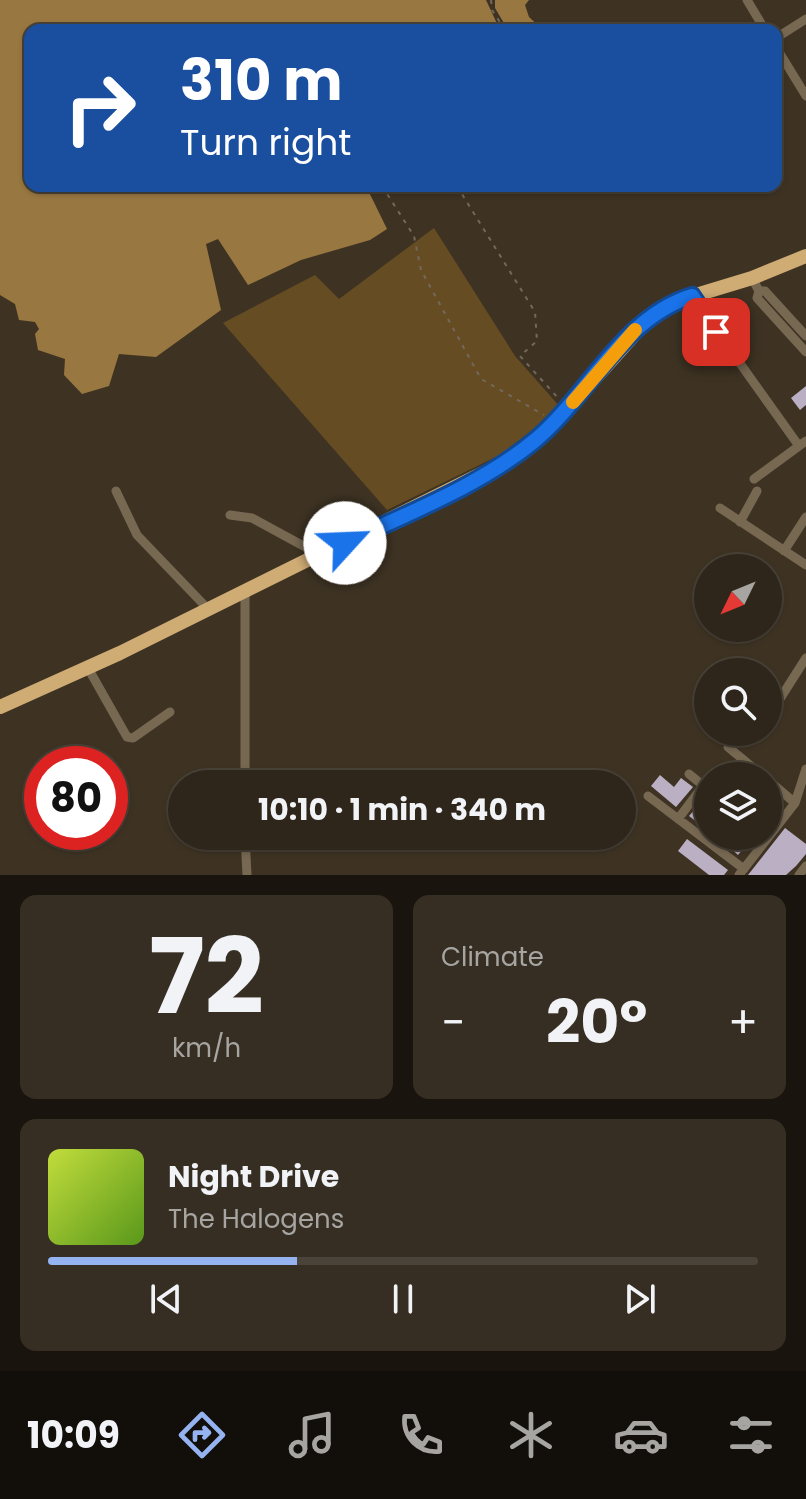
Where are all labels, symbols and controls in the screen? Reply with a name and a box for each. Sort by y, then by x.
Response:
text: 310 m [180,41,343,120]
icon: right [48,56,152,160]
text: Turn right [180,117,351,168]
pin [682,298,750,366]
icon: arrive [694,310,738,354]
position arrow [303,501,387,585]
north arrow [694,554,782,642]
map controls [694,554,782,850]
button: search [694,658,782,746]
speed limit sign: 80 [24,746,128,850]
button: layers [694,762,782,850]
text: 10:10 · 1 min · 340 m [258,788,546,831]
text: 72 [149,904,264,1049]
text: Climate [441,939,544,975]
text: 20° [546,980,647,1064]
text: − [441,992,465,1053]
text: + [728,992,758,1053]
text: km/h [172,1030,241,1066]
text: Night Drive [168,1155,339,1198]
text: The Halogens [168,1201,344,1237]
icon: previous [144,1277,188,1321]
icon: pause [381,1277,425,1321]
icon: next [618,1277,662,1321]
icon: directions [174,1407,230,1463]
icon: music [284,1407,340,1463]
icon: phone [393,1407,449,1463]
icon: climate [503,1407,559,1463]
icon: car [613,1407,669,1463]
icon: filters [723,1407,779,1463]
text: 10:09 [27,1410,120,1461]

